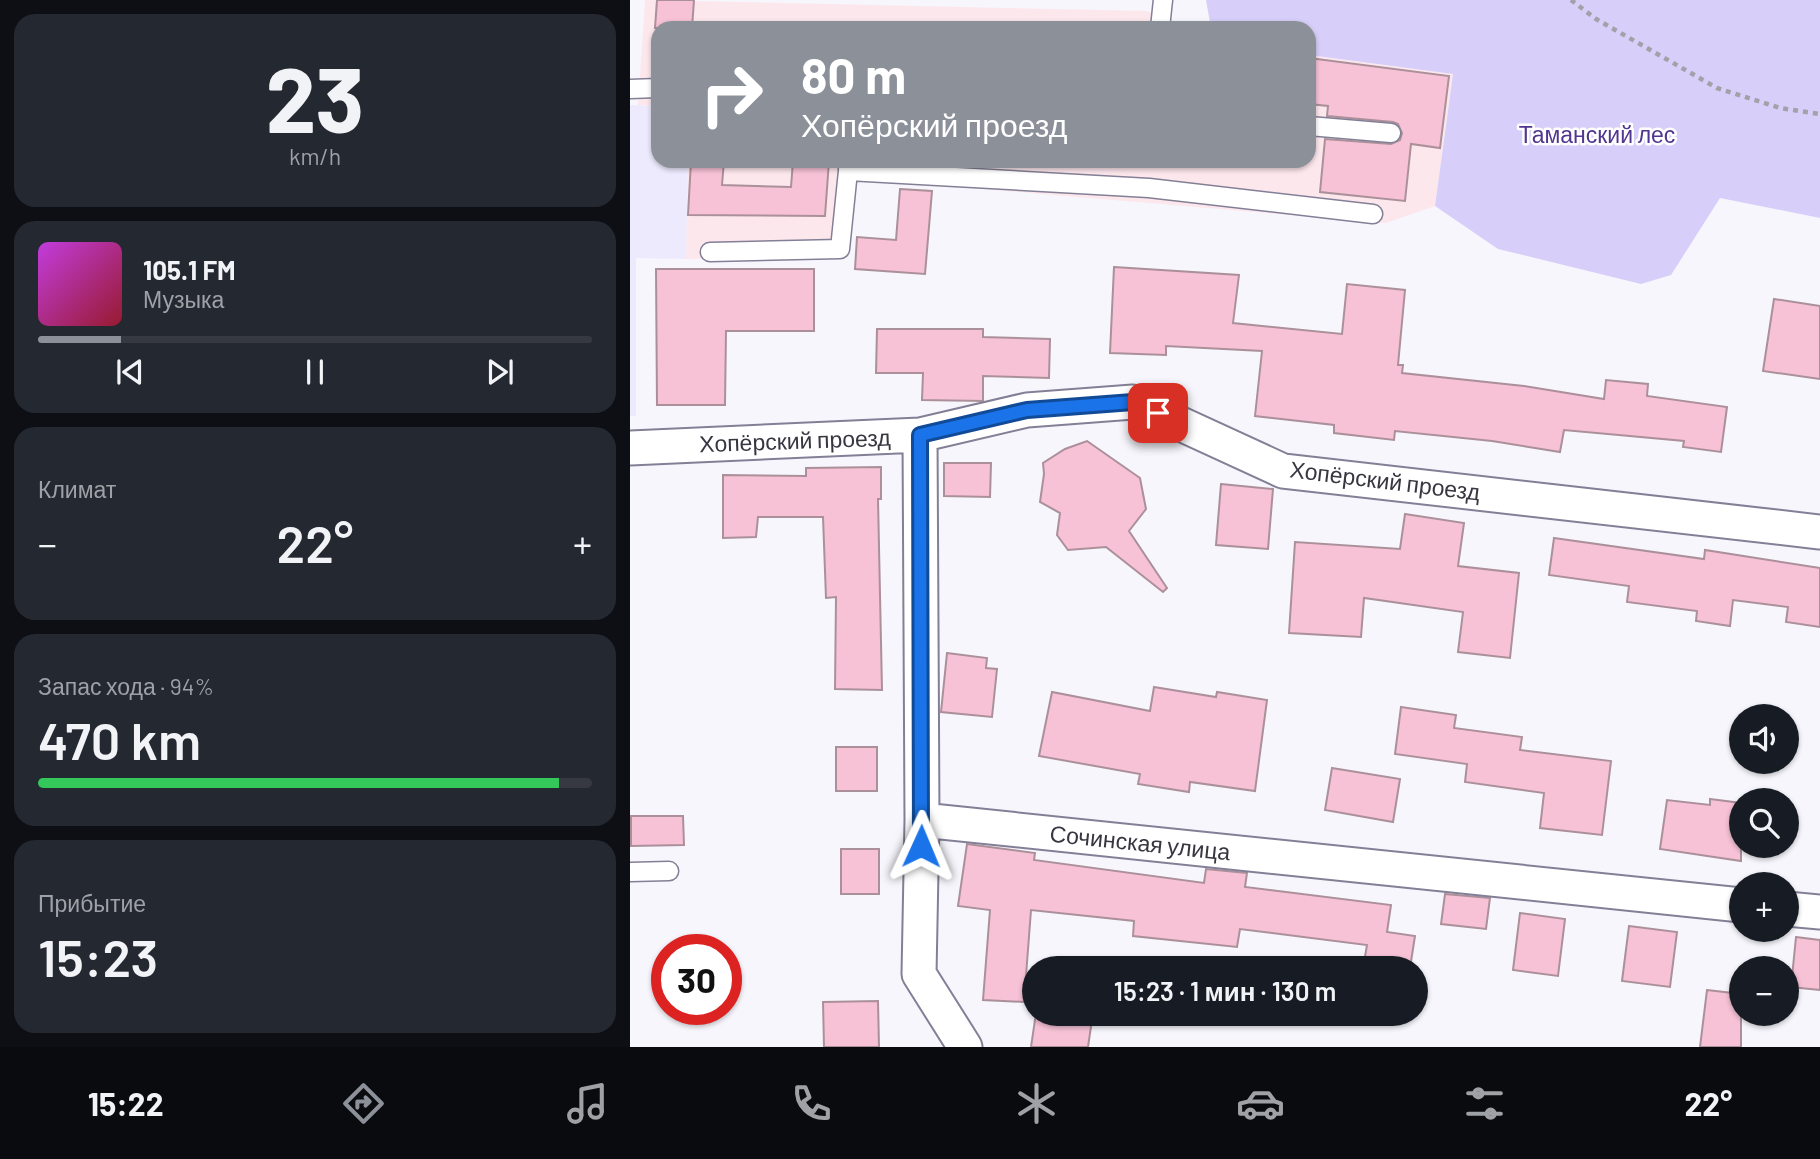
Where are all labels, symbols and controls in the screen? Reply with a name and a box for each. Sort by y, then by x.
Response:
text: 23 [266,42,364,151]
text: 80 m [801,45,906,104]
icon: right [686,49,777,140]
text: Хопёрский проезд [801,105,1068,143]
park label: Таманский лес [1519,120,1675,148]
text: km/h [289,142,341,170]
text: 105.1 FM [143,254,236,285]
text: Музыка [143,285,224,313]
icon: previous [111,353,149,391]
icon: pause [296,353,334,391]
icon: next [481,353,519,391]
pin [1128,383,1188,443]
icon: arrive [1139,394,1177,432]
street label: Хопёрский проезд [699,423,892,457]
street label: Хопёрский проезд [1288,454,1482,506]
text: Климат [38,475,116,503]
text: 22° [277,511,353,573]
text: − [38,520,57,566]
text: + [573,520,592,566]
text: Запас хода · 94% [38,672,214,700]
map controls [1729,704,1799,1026]
button: sound [1729,704,1799,774]
text: 470 km [38,708,201,770]
button: search [1729,788,1799,858]
position arrow [884,809,958,883]
street label: Сочинская улица [1048,819,1232,865]
button: + [1729,872,1799,942]
text: Прибытие [38,889,146,917]
text: 15:23 [38,925,158,987]
speed limit sign: 30 [651,934,742,1025]
button: − [1729,956,1799,1026]
text: 15:23 · 1 мин · 130 m [1114,975,1336,1006]
icon: directions [339,1079,388,1128]
icon: music [563,1079,612,1128]
icon: phone [787,1079,836,1128]
icon: climate [1012,1079,1061,1128]
icon: car [1236,1079,1285,1128]
icon: filters [1460,1079,1509,1128]
text: 15:22 [88,1084,164,1122]
text: 22° [1684,1084,1732,1122]

